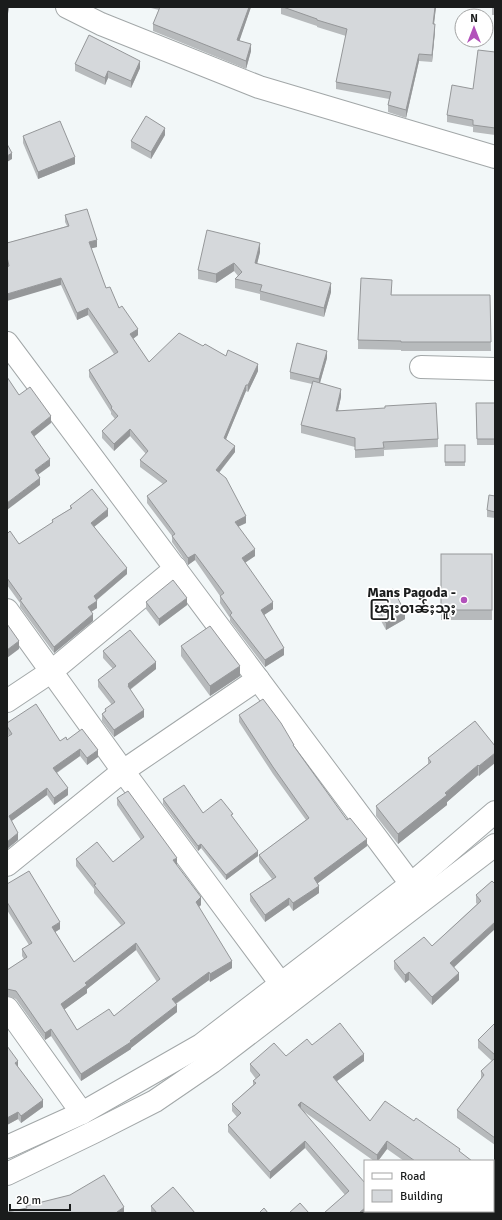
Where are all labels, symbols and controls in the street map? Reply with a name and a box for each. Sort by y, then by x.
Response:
north arrow [454,8,494,48]
text: N [470,12,478,25]
place label: Mans Pagoda - ၽြႃးဝၢၼ်ႈသူႈ [367,584,456,620]
marker: Mans Pagoda - ၽြႃးဝၢၼ်ႈသူႈ [459,595,469,605]
legend [364,1160,494,1212]
text: Road [400,1169,426,1184]
scale bar [10,1186,70,1212]
text: Building [400,1189,443,1204]
text: 20 m [16,1193,41,1208]

